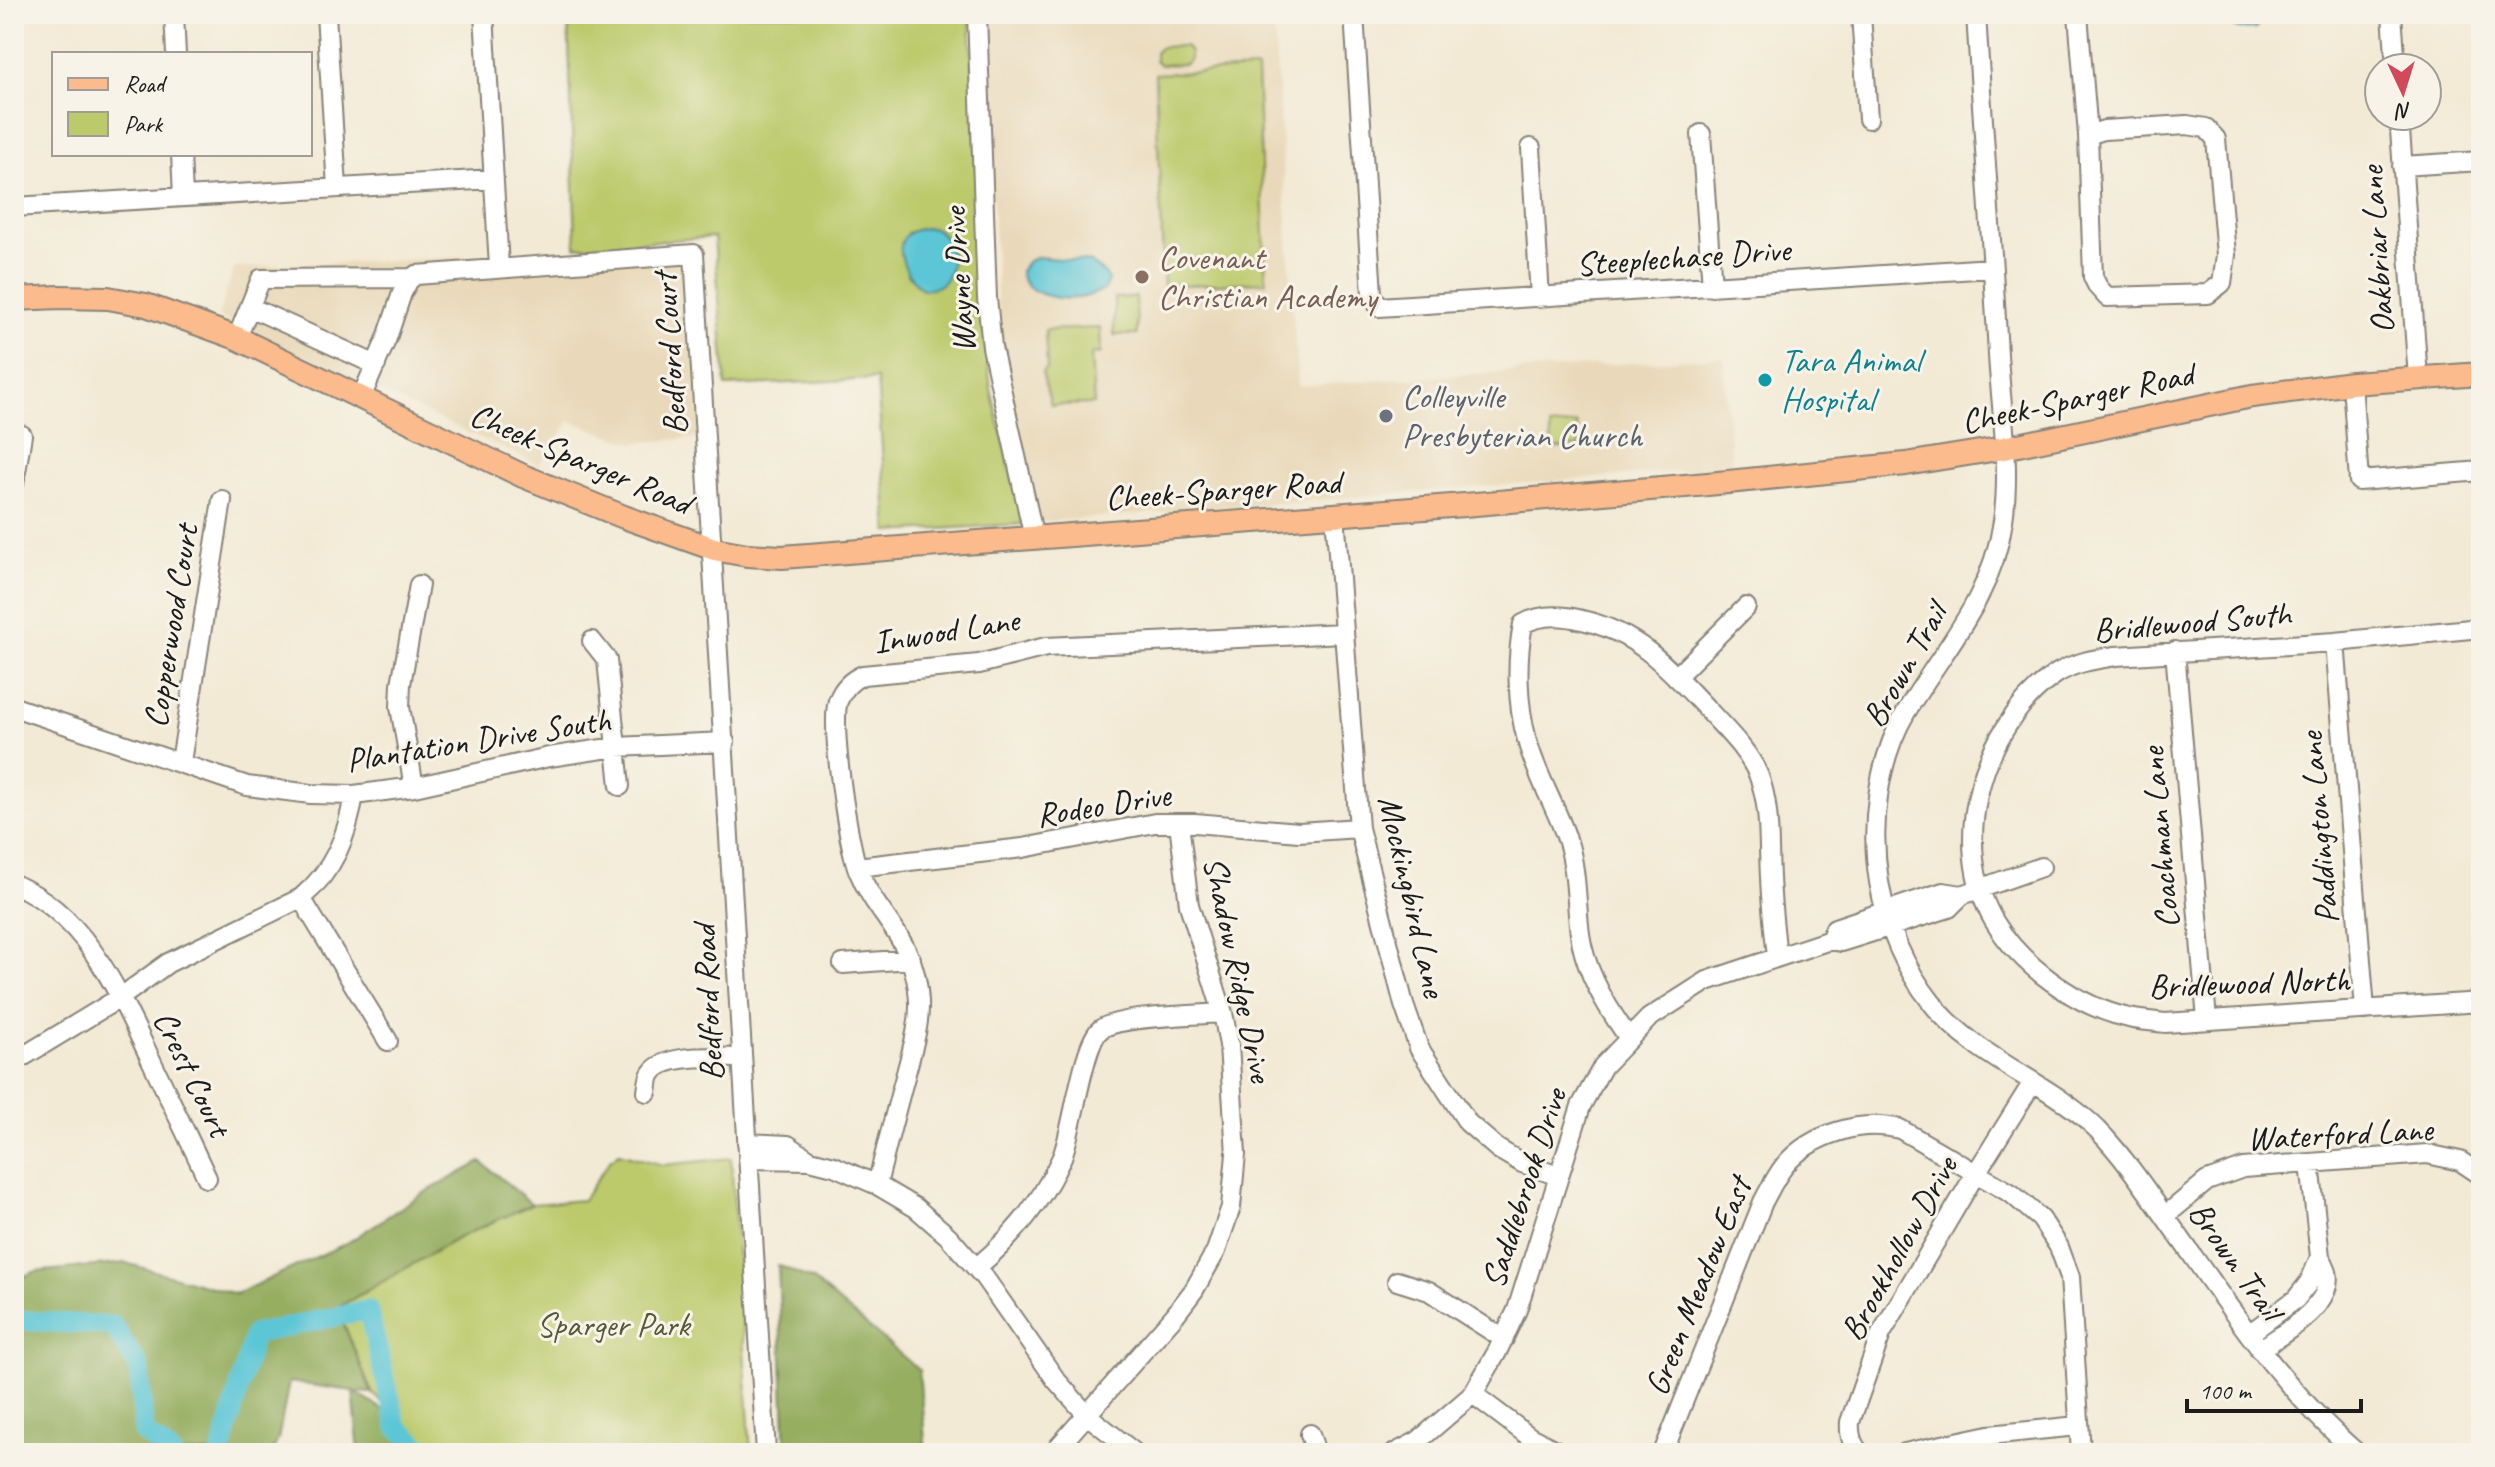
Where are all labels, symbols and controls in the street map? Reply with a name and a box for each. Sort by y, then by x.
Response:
legend [52,52,312,156]
north arrow [2363,52,2443,132]
text: Road [124,69,168,99]
text: N [2393,97,2412,126]
text: Park [124,109,164,139]
street label: Oakbriar Lane [2349,163,2404,335]
street label: Wayne Drive [932,203,985,354]
street label: Steeplechase Drive [1575,227,1794,285]
place label: Covenant Christian Academy [1158,236,1380,318]
street label: Bedford Court [642,267,697,436]
marker: Covenant Christian Academy [1133,268,1151,286]
place label: Tara Animal Hospital [1781,339,1927,421]
street label: Cheek-Sparger Road [1957,351,2202,443]
marker: Tara Animal Hospital [1756,371,1774,389]
place label: Colleyville Presbyterian Church [1402,375,1644,457]
street label: Cheek-Sparger Road [464,393,703,526]
marker: Colleyville Presbyterian Church [1377,407,1395,425]
street label: Cheek-Sparger Road [1104,459,1348,519]
street label: Copperwood Court [133,518,208,730]
street label: Brown Trail [1852,591,1960,734]
street label: Bridlewood South [2092,591,2295,652]
street label: Inwood Lane [870,597,1025,663]
street label: Plantation Drive South [343,697,614,782]
street label: Paddington Lane [2289,728,2348,926]
street label: Coachman Lane [2130,744,2189,930]
street label: Rodeo Drive [1033,772,1175,836]
street label: Mockingbird Lane [1368,791,1457,1003]
street label: Shadow Ridge Drive [1194,853,1284,1087]
street label: Bedford Road [682,918,733,1082]
street label: Bridlewood North [2148,957,2352,1007]
street label: Crest Court [144,1003,243,1147]
street label: Saddlebrook Drive [1471,1081,1577,1293]
street label: Waterford Lane [2246,1107,2436,1160]
street label: Brookhollow Drive [1830,1147,1968,1348]
street label: Green Meadow East [1634,1167,1762,1401]
street label: Brown Trail [2179,1193,2295,1333]
park label: Sparger Park [536,1303,692,1346]
scale bar [2187,1363,2361,1413]
text: 100 m [2199,1376,2253,1406]

